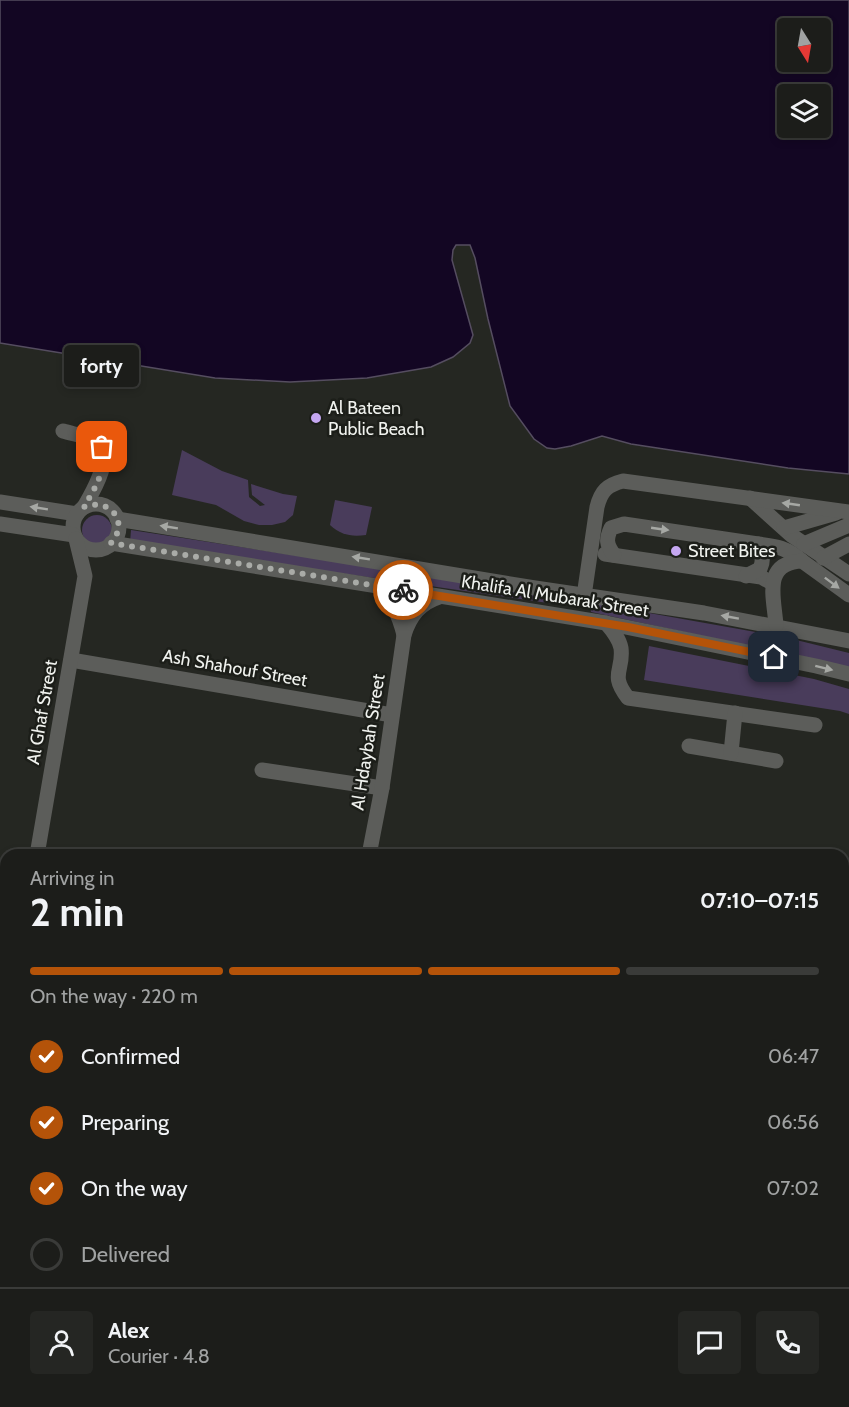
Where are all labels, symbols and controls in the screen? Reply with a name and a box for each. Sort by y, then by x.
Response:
north arrow [777,18,831,72]
map controls [777,18,831,138]
button: layers [777,84,831,138]
callout: forty [64,345,140,387]
text: forty [80,354,123,378]
place label: Al Bateen Public Beach [328,397,424,440]
marker: Al Bateen Public Beach [309,411,323,425]
pin [76,421,127,472]
icon: bag [85,430,118,463]
one-way arrow [781,500,800,509]
one-way arrow [29,503,48,512]
one-way arrow [159,523,178,532]
one-way arrow [650,524,669,533]
place label: Street Bites [688,540,775,562]
marker: Street Bites [669,544,683,558]
one-way arrow [351,554,370,563]
courier [373,560,433,620]
street label: Khalifa Al Mubarak Street [460,570,650,622]
icon: bike [387,574,420,607]
one-way arrow [824,577,840,589]
one-way arrow [720,612,739,621]
pin [748,631,799,682]
icon: home [757,640,790,673]
street label: Ash Shahouf Street [161,644,309,692]
street label: Al Ghaf Street [22,658,62,766]
one-way arrow [815,664,833,673]
street label: Al Hdaybah Street [346,672,390,812]
text: Arriving in [30,866,114,890]
text: 07:10–07:15 [700,887,819,914]
text: 2 min [30,888,124,936]
text: On the way · 220 m [30,984,198,1008]
icon: check [30,1040,63,1073]
text: Confirmed [81,1043,180,1070]
text: 06:47 [768,1044,819,1068]
icon: check [30,1106,63,1139]
text: Preparing [81,1109,169,1136]
text: 06:56 [767,1110,819,1134]
icon: check [30,1172,63,1205]
text: On the way [81,1175,188,1202]
text: 07:02 [767,1176,819,1200]
text: Delivered [81,1241,170,1268]
button: person [30,1311,93,1374]
button: chat [678,1311,741,1374]
button: phone [756,1311,819,1374]
text: Alex [108,1317,149,1344]
text: Courier · 4.8 [108,1344,210,1368]

